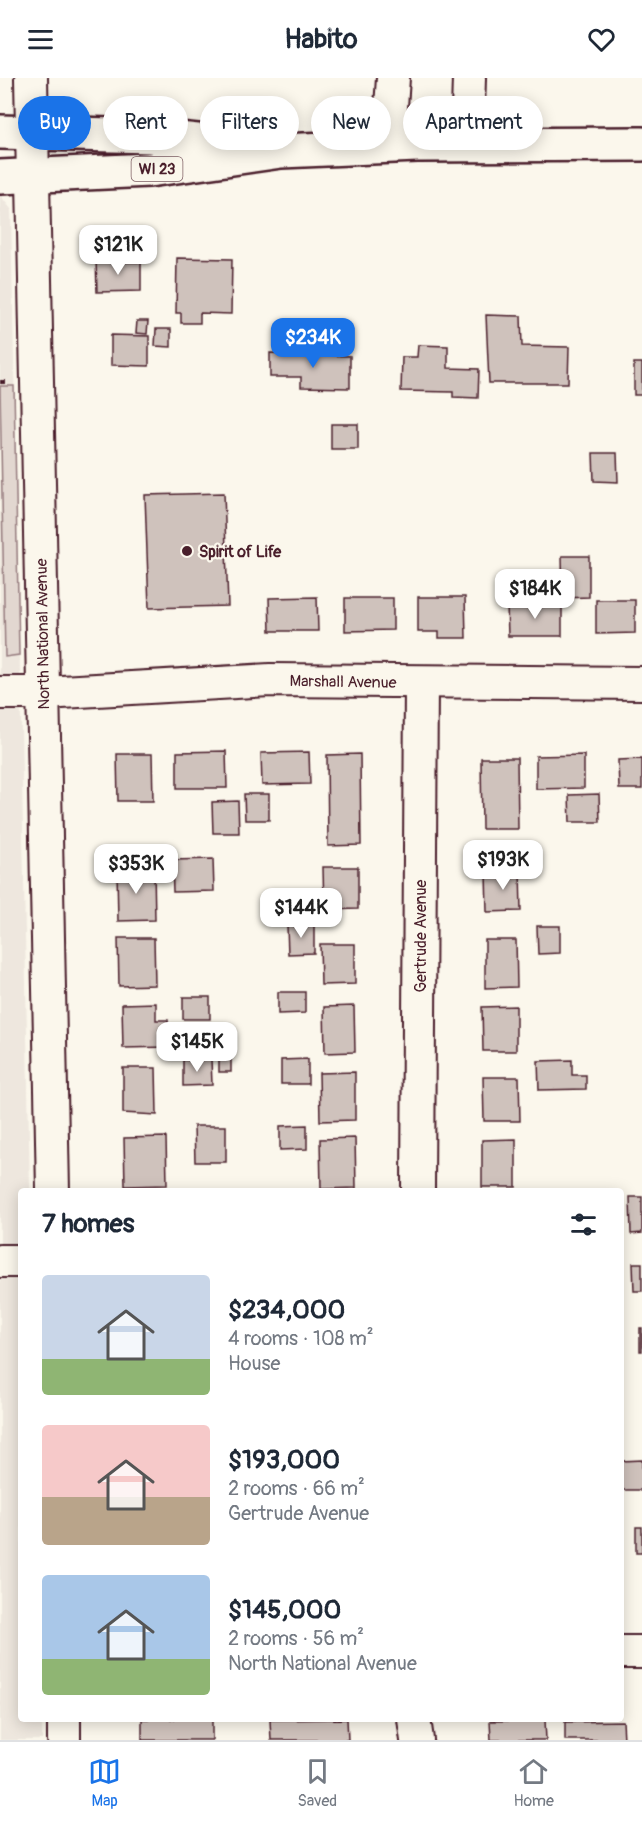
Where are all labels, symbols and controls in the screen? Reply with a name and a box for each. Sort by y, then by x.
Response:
icon: menu [24,23,57,56]
text: Habito [284,23,358,56]
icon: heart [585,23,618,56]
chip: Buy [18,96,91,150]
chip: Rent [103,96,188,150]
chip: Filters [200,96,299,150]
chip: New [311,96,391,150]
chip: Apartment [403,96,543,150]
road number: WI 23 [132,157,182,181]
pin: $121K [76,225,160,276]
text: $121K [93,232,143,257]
pin: $234K [271,318,355,369]
text: $234K [285,325,341,350]
place label: Spirit of Life [199,542,282,562]
marker: Spirit of Life [180,544,194,558]
street label: North National Avenue [32,558,54,710]
pin: $184K [493,569,577,620]
text: $184K [509,576,561,601]
street label: Marshall Avenue [289,671,397,693]
pin: $193K [461,840,545,891]
pin: $353K [94,844,178,895]
text: $193K [477,847,529,872]
text: $353K [108,851,164,876]
street label: Gertrude Avenue [411,879,431,992]
pin: $144K [259,888,343,939]
text: $144K [274,895,328,920]
pin: $145K [155,1022,239,1073]
text: $145K [170,1029,224,1054]
text: 7 homes [42,1208,134,1240]
icon: filters [567,1208,600,1241]
text: $234,000 [228,1294,345,1326]
icon: home [90,1299,162,1371]
text: 4 rooms · 108 m² [228,1326,374,1351]
text: House [228,1351,280,1376]
text: $193,000 [228,1444,340,1476]
icon: home [90,1449,162,1521]
text: 2 rooms · 66 m² [228,1476,365,1501]
text: Gertrude Avenue [228,1501,369,1526]
text: $145,000 [228,1594,341,1626]
icon: home [90,1599,162,1671]
text: 2 rooms · 56 m² [228,1626,364,1651]
text: North National Avenue [228,1651,417,1676]
tab: Map [88,1755,121,1811]
tab: Saved [297,1755,337,1811]
tab: Home [513,1755,554,1811]

